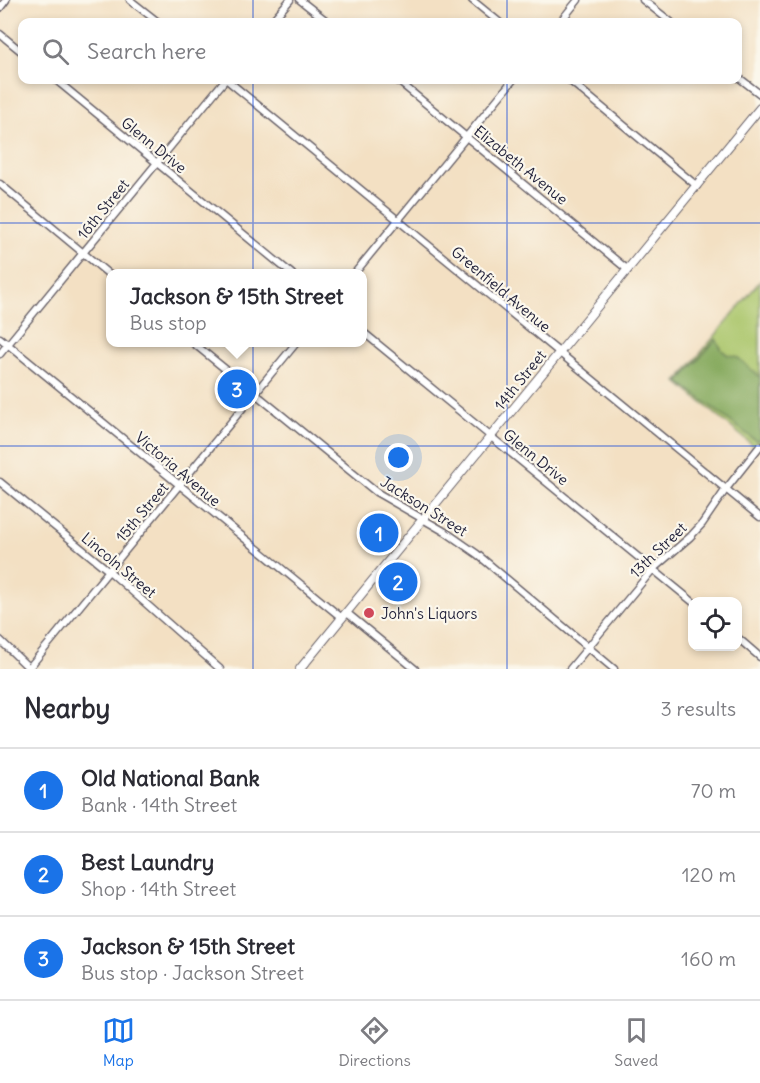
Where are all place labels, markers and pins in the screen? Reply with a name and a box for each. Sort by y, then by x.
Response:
pin: 3 [218,366,256,412]
pin: 1 [360,510,398,556]
pin: 2 [378,560,418,604]
place label: John's Liquors [381,604,477,623]
marker: John's Liquors [362,606,376,620]

